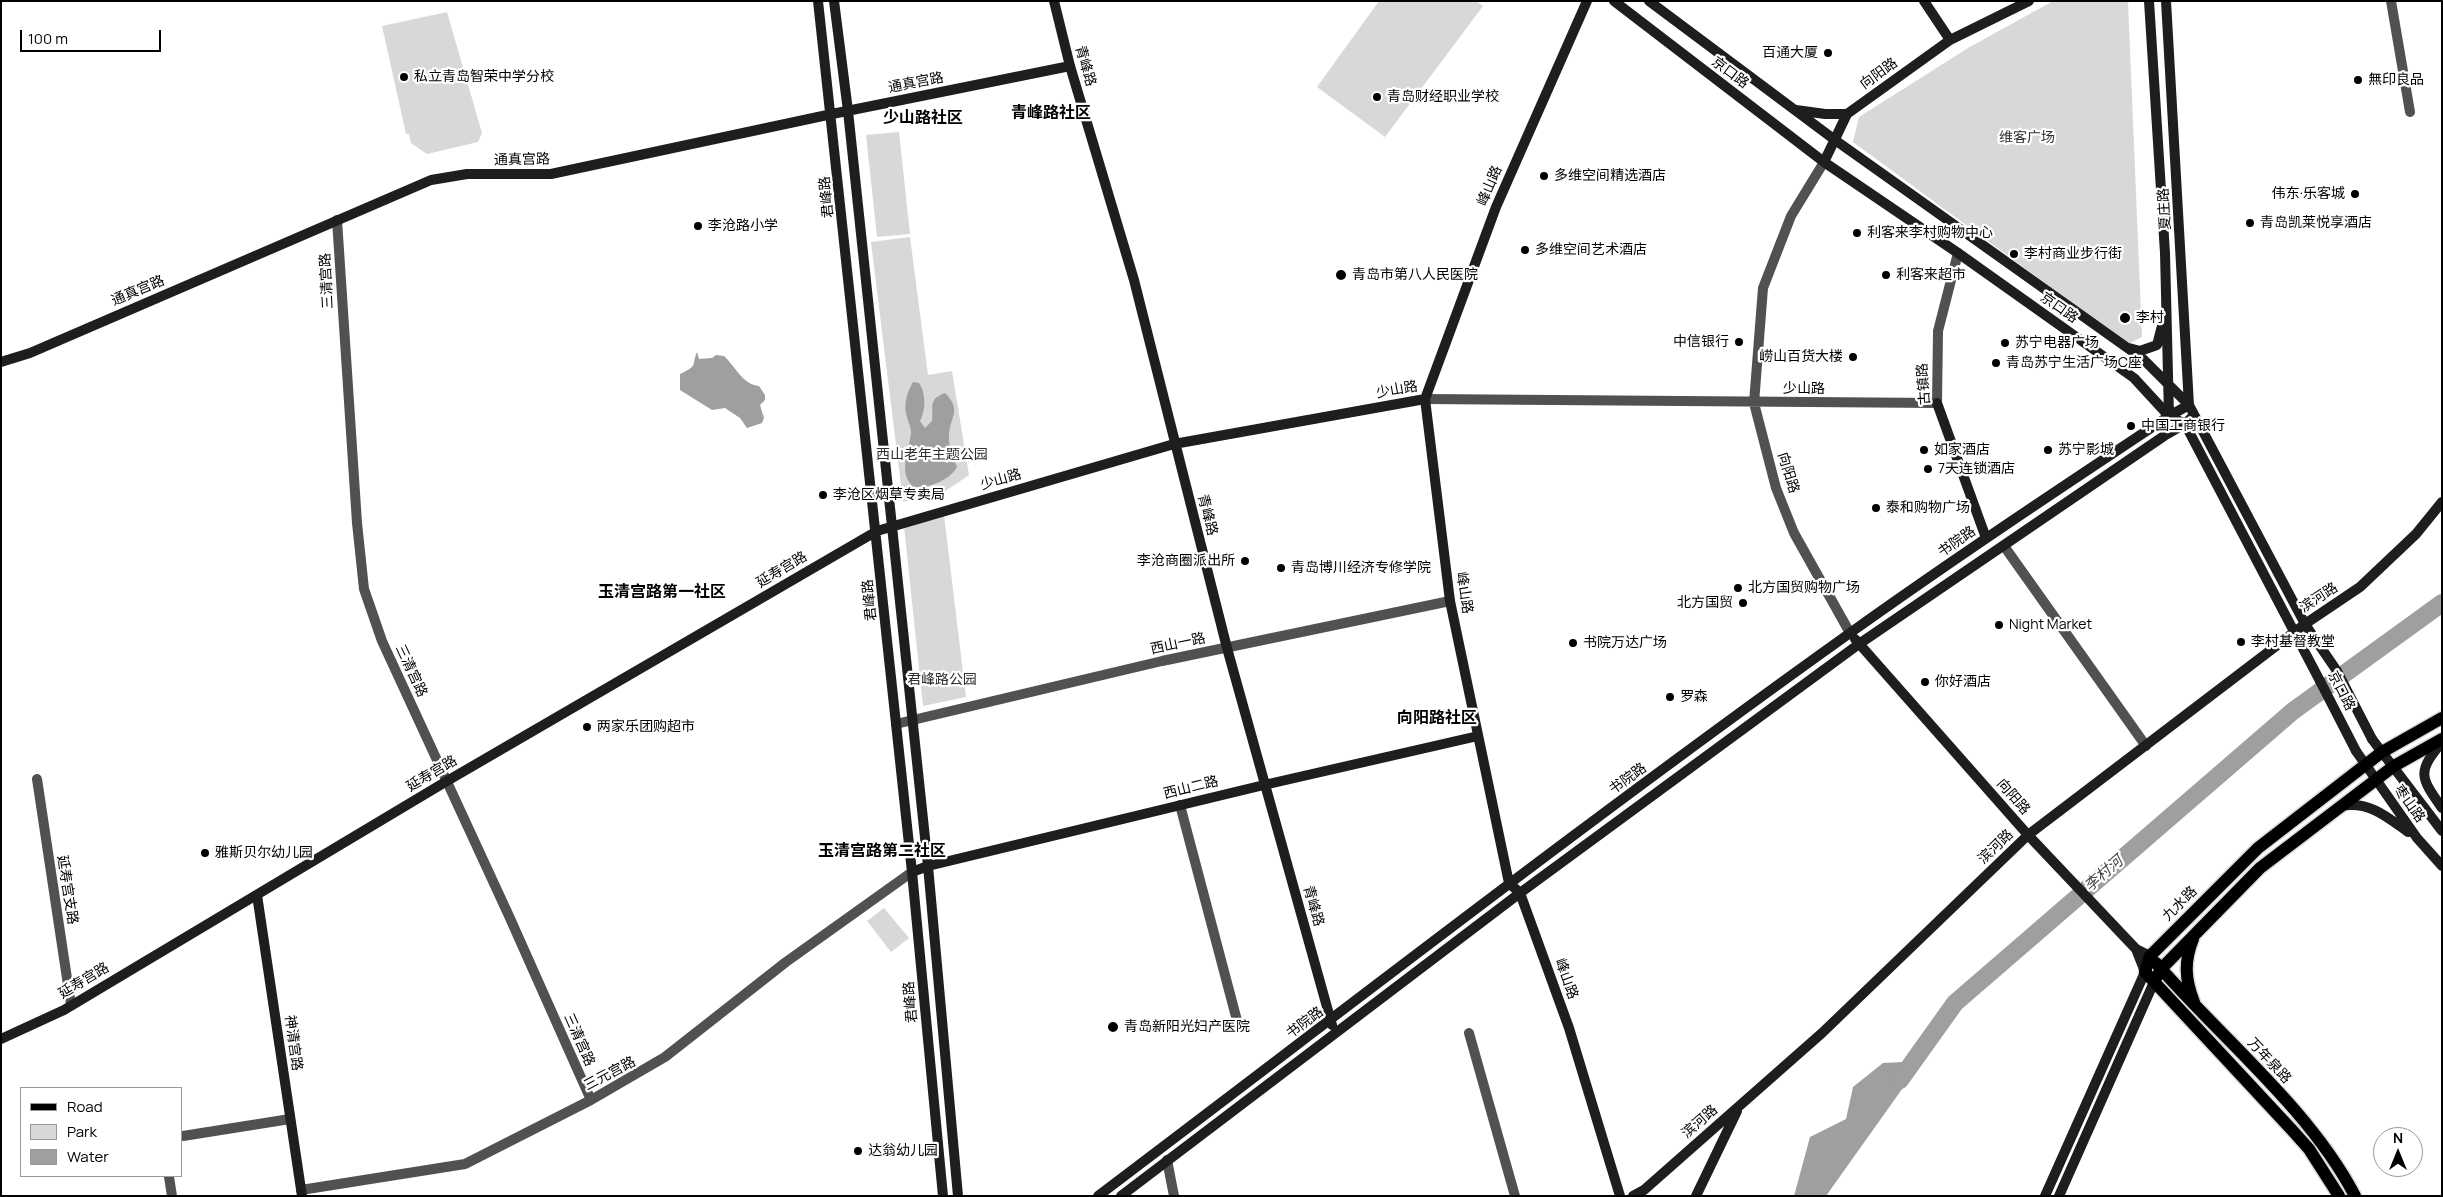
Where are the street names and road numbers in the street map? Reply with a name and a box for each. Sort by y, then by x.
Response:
street label: 青峰路 [1071,43,1099,89]
street label: 京口路 [1708,54,1752,92]
street label: 向阳路 [1857,55,1901,93]
street label: 通真宫路 [887,69,945,97]
street label: 通真宫路 [494,151,550,169]
street label: 峰山路 [1474,163,1506,209]
street label: 君峰路 [816,175,838,219]
street label: 夏庄路 [2156,188,2174,230]
street label: 三清宫路 [317,253,337,309]
street label: 通真宫路 [109,272,167,310]
street label: 京口路 [2037,289,2081,327]
street label: 古镇路 [1914,362,1934,406]
street label: 少山路 [1375,378,1419,402]
street label: 少山路 [1783,381,1825,397]
street label: 向阳路 [1774,450,1802,496]
street label: 少山路 [978,466,1024,494]
street label: 青峰路 [1194,493,1220,537]
street label: 书院路 [1935,523,1979,561]
street label: 延寿宫路 [754,548,810,592]
street label: 峰山路 [1452,571,1476,615]
street label: 君峰路 [859,578,881,622]
street label: 滨河路 [2297,580,2341,616]
street label: 西山一路 [1149,630,1207,658]
street label: 三清宫路 [392,642,430,700]
street label: 京口路 [2324,668,2358,714]
street label: 延寿宫路 [404,752,460,796]
street label: 书院路 [1606,760,1650,798]
street label: 西山二路 [1162,773,1220,803]
street label: 向阳路 [1993,776,2033,818]
street label: 枣山路 [2390,782,2428,826]
street label: 滨河路 [1975,826,2017,868]
street label: 延寿宫支路 [53,854,81,926]
street label: 青峰路 [1299,883,1327,929]
street label: 九水路 [2159,883,2201,925]
street label: 峰山路 [1551,956,1581,1002]
street label: 延寿宫路 [56,959,112,1003]
street label: 君峰路 [901,980,921,1024]
street label: 书院路 [1283,1004,1327,1042]
street label: 三清宫路 [560,1011,598,1069]
street label: 神清宫路 [281,1014,305,1072]
street label: 万年泉路 [2244,1035,2294,1087]
street label: 三元宫路 [581,1053,639,1095]
street label: 滨河路 [1679,1102,1721,1142]

